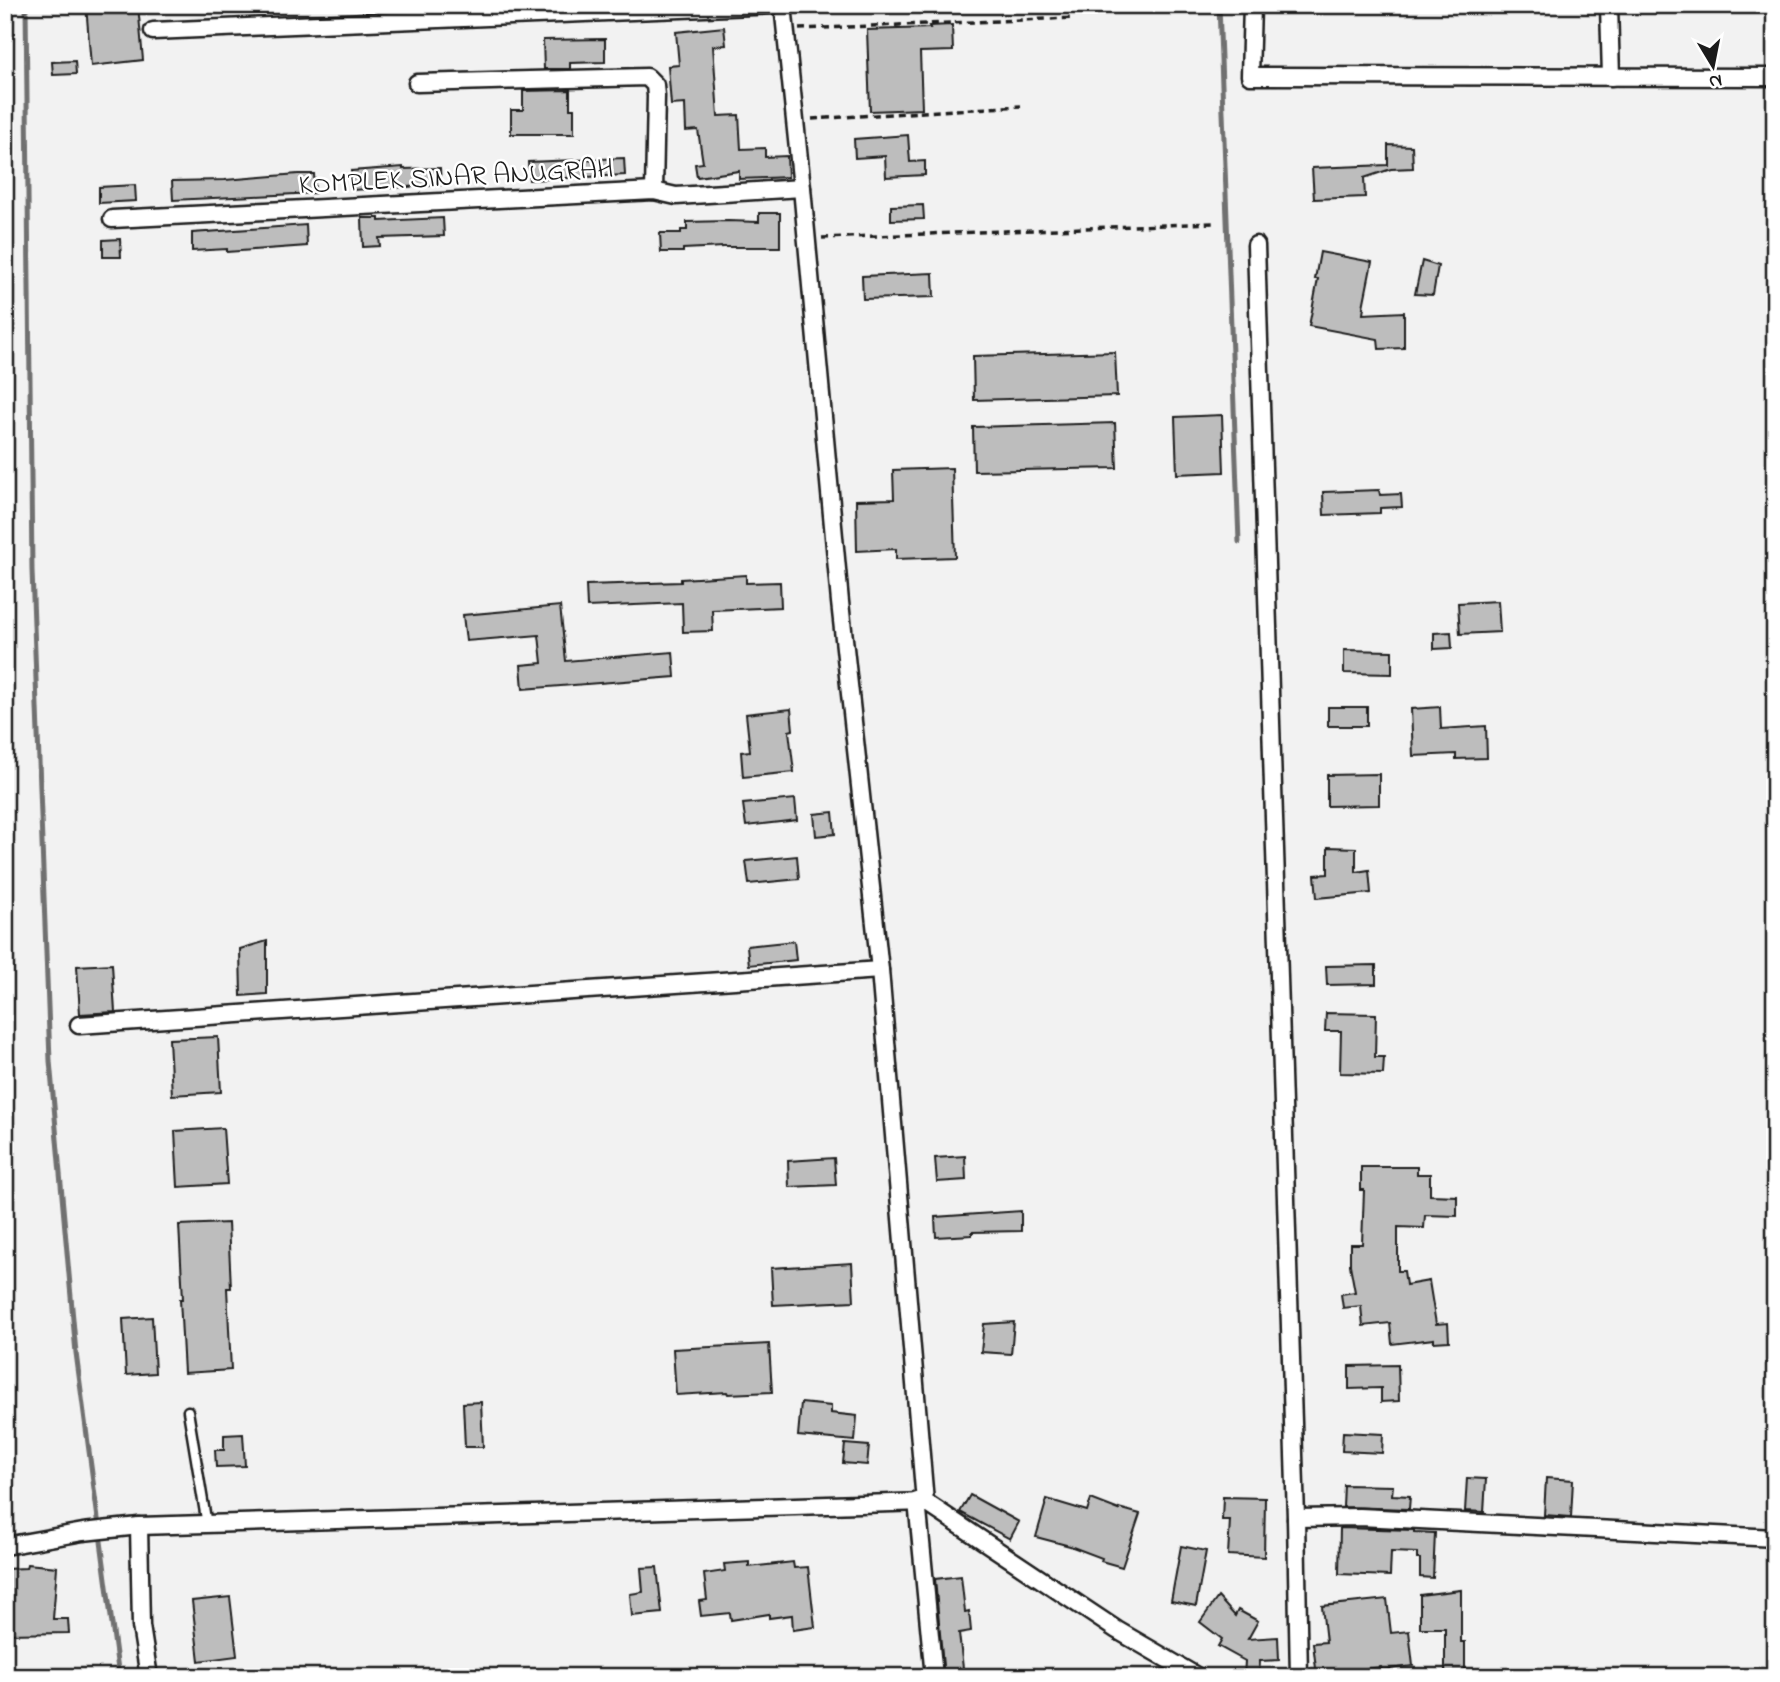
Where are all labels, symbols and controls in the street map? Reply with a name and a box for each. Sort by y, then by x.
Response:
north arrow [1678,32,1748,102]
text: N [1707,66,1724,95]
street label: KOMPLEK SINAR ANUGRAH [298,150,615,207]

